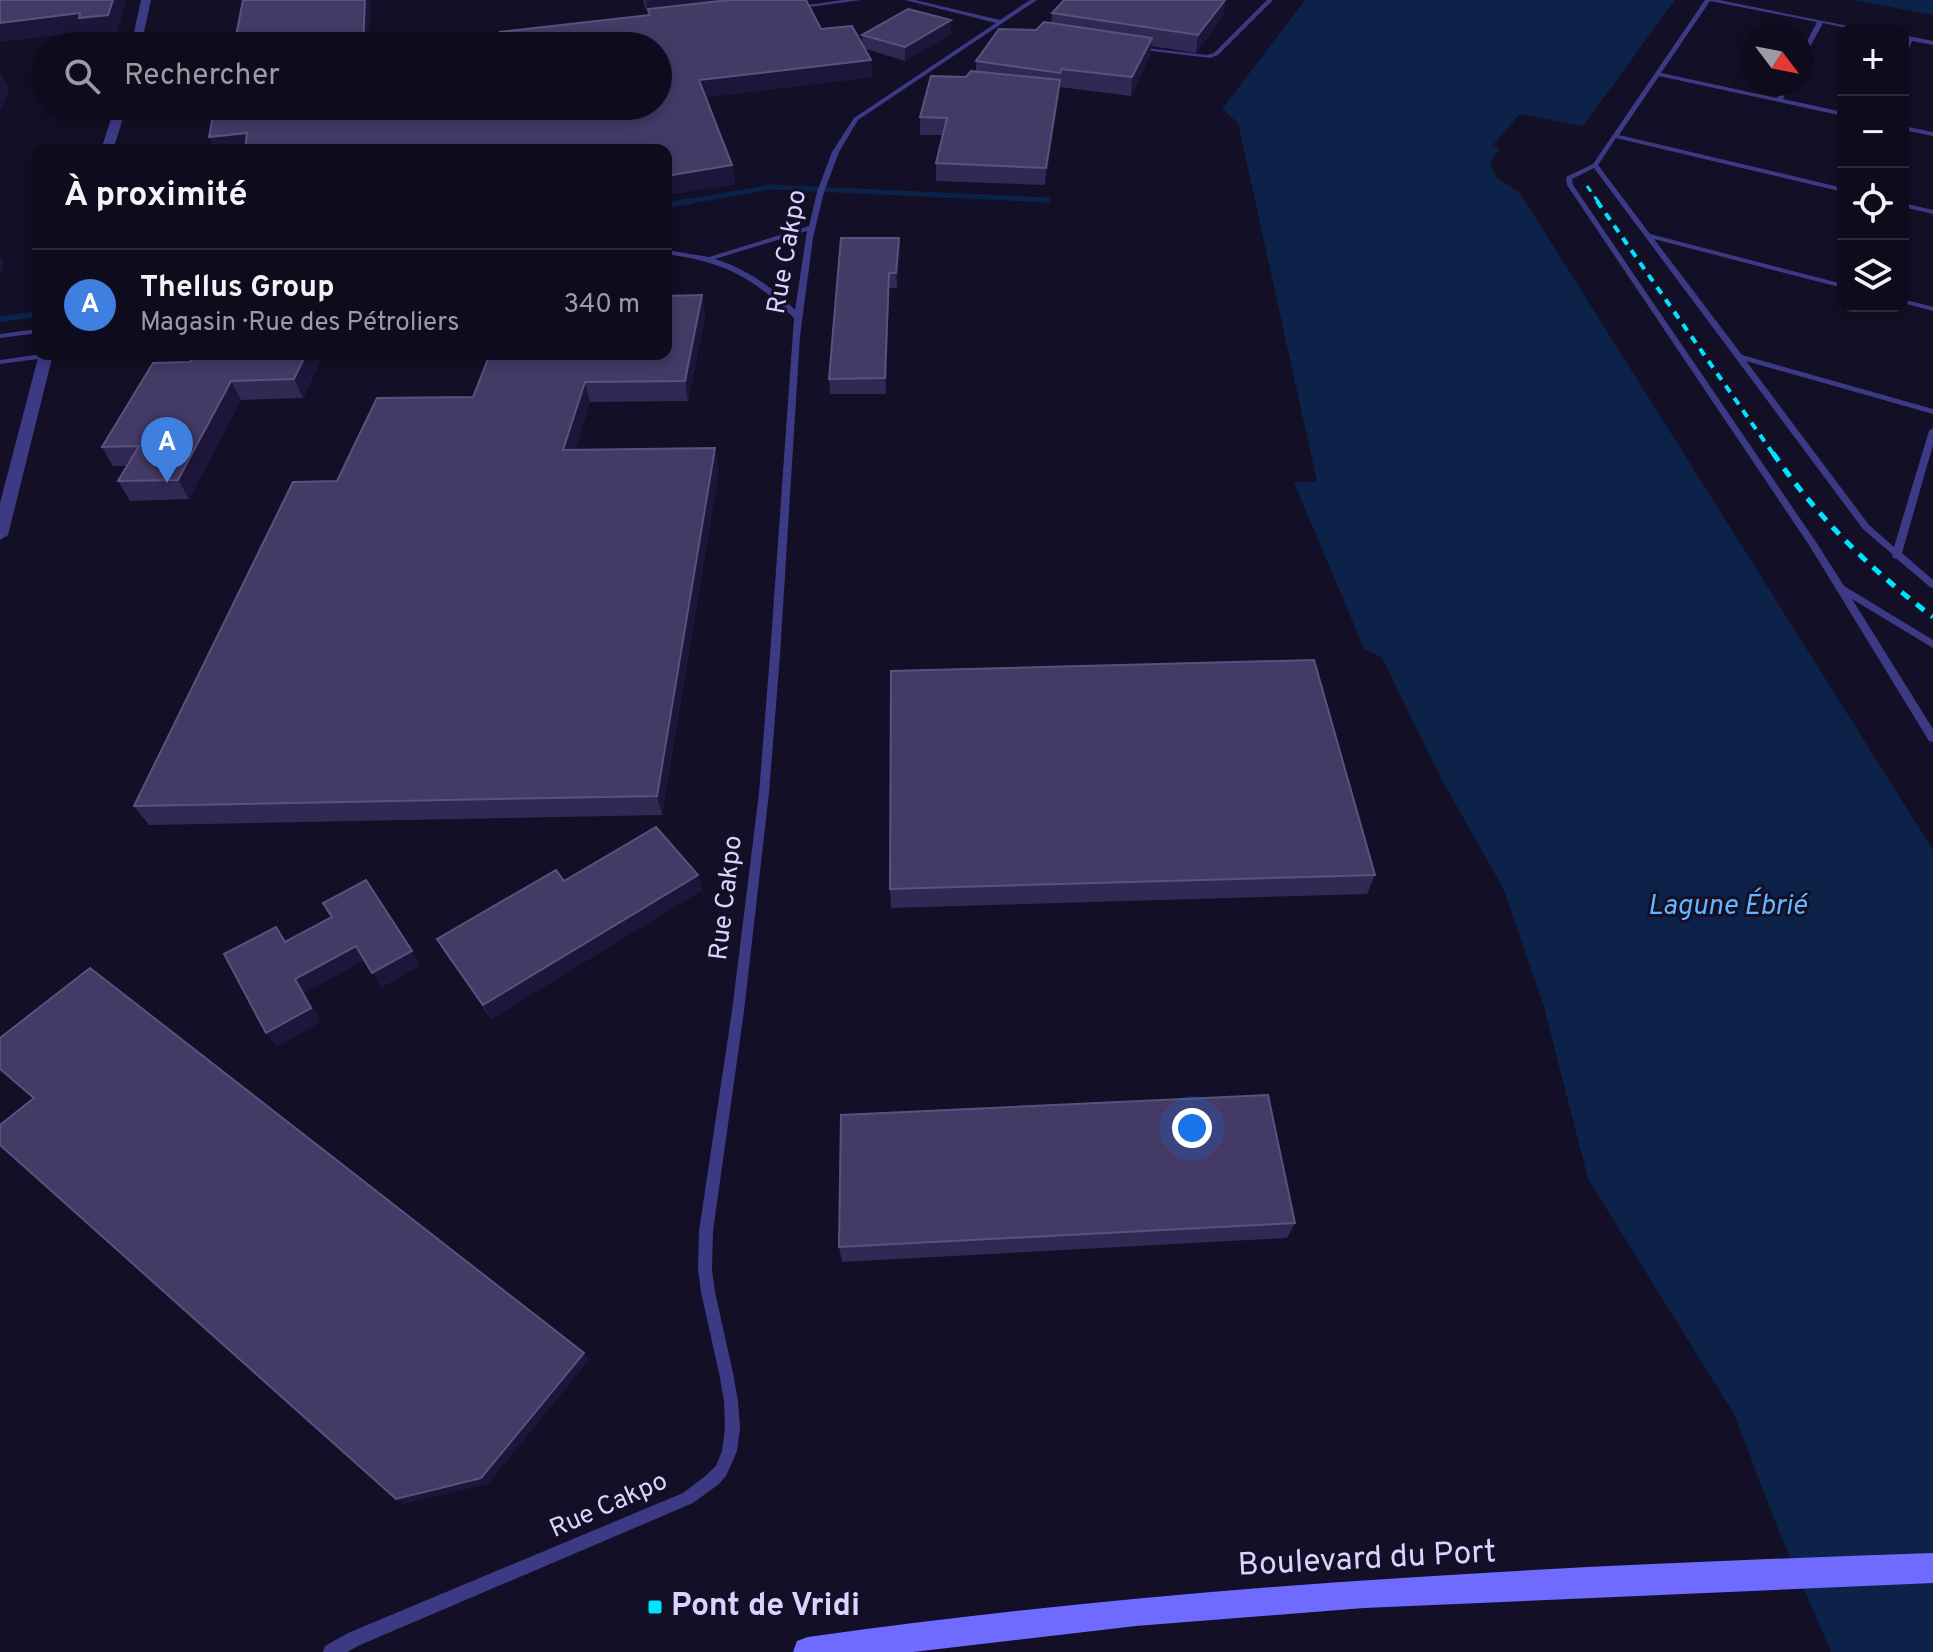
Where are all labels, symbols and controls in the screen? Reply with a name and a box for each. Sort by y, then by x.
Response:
north arrow [1741,24,1813,96]
map controls [1837,24,1909,312]
button: + [1837,24,1909,96]
search box [32,32,672,120]
icon: search [60,54,104,98]
text: Rechercher [124,58,280,95]
button: − [1837,96,1909,168]
button: locate [1837,168,1909,240]
text: À proximité [64,175,247,218]
street label: Rue Cakpo [761,187,815,317]
button: layers [1837,240,1909,312]
text: Thellus Group [140,270,334,307]
text: A [81,289,99,322]
text: 340 m [563,289,640,322]
text: Magasin · Rue des Pétroliers [140,307,459,340]
pin: A [141,417,193,483]
street label: Rue Cakpo [703,834,751,962]
water label: Lagune Ébrié [1647,887,1809,925]
your location [1172,1108,1212,1148]
street label: Rue Cakpo [545,1465,673,1547]
street label: Boulevard du Port [1237,1533,1497,1587]
place label: Pont de Vridi [671,1587,860,1627]
marker: Pont de Vridi [646,1598,664,1616]

